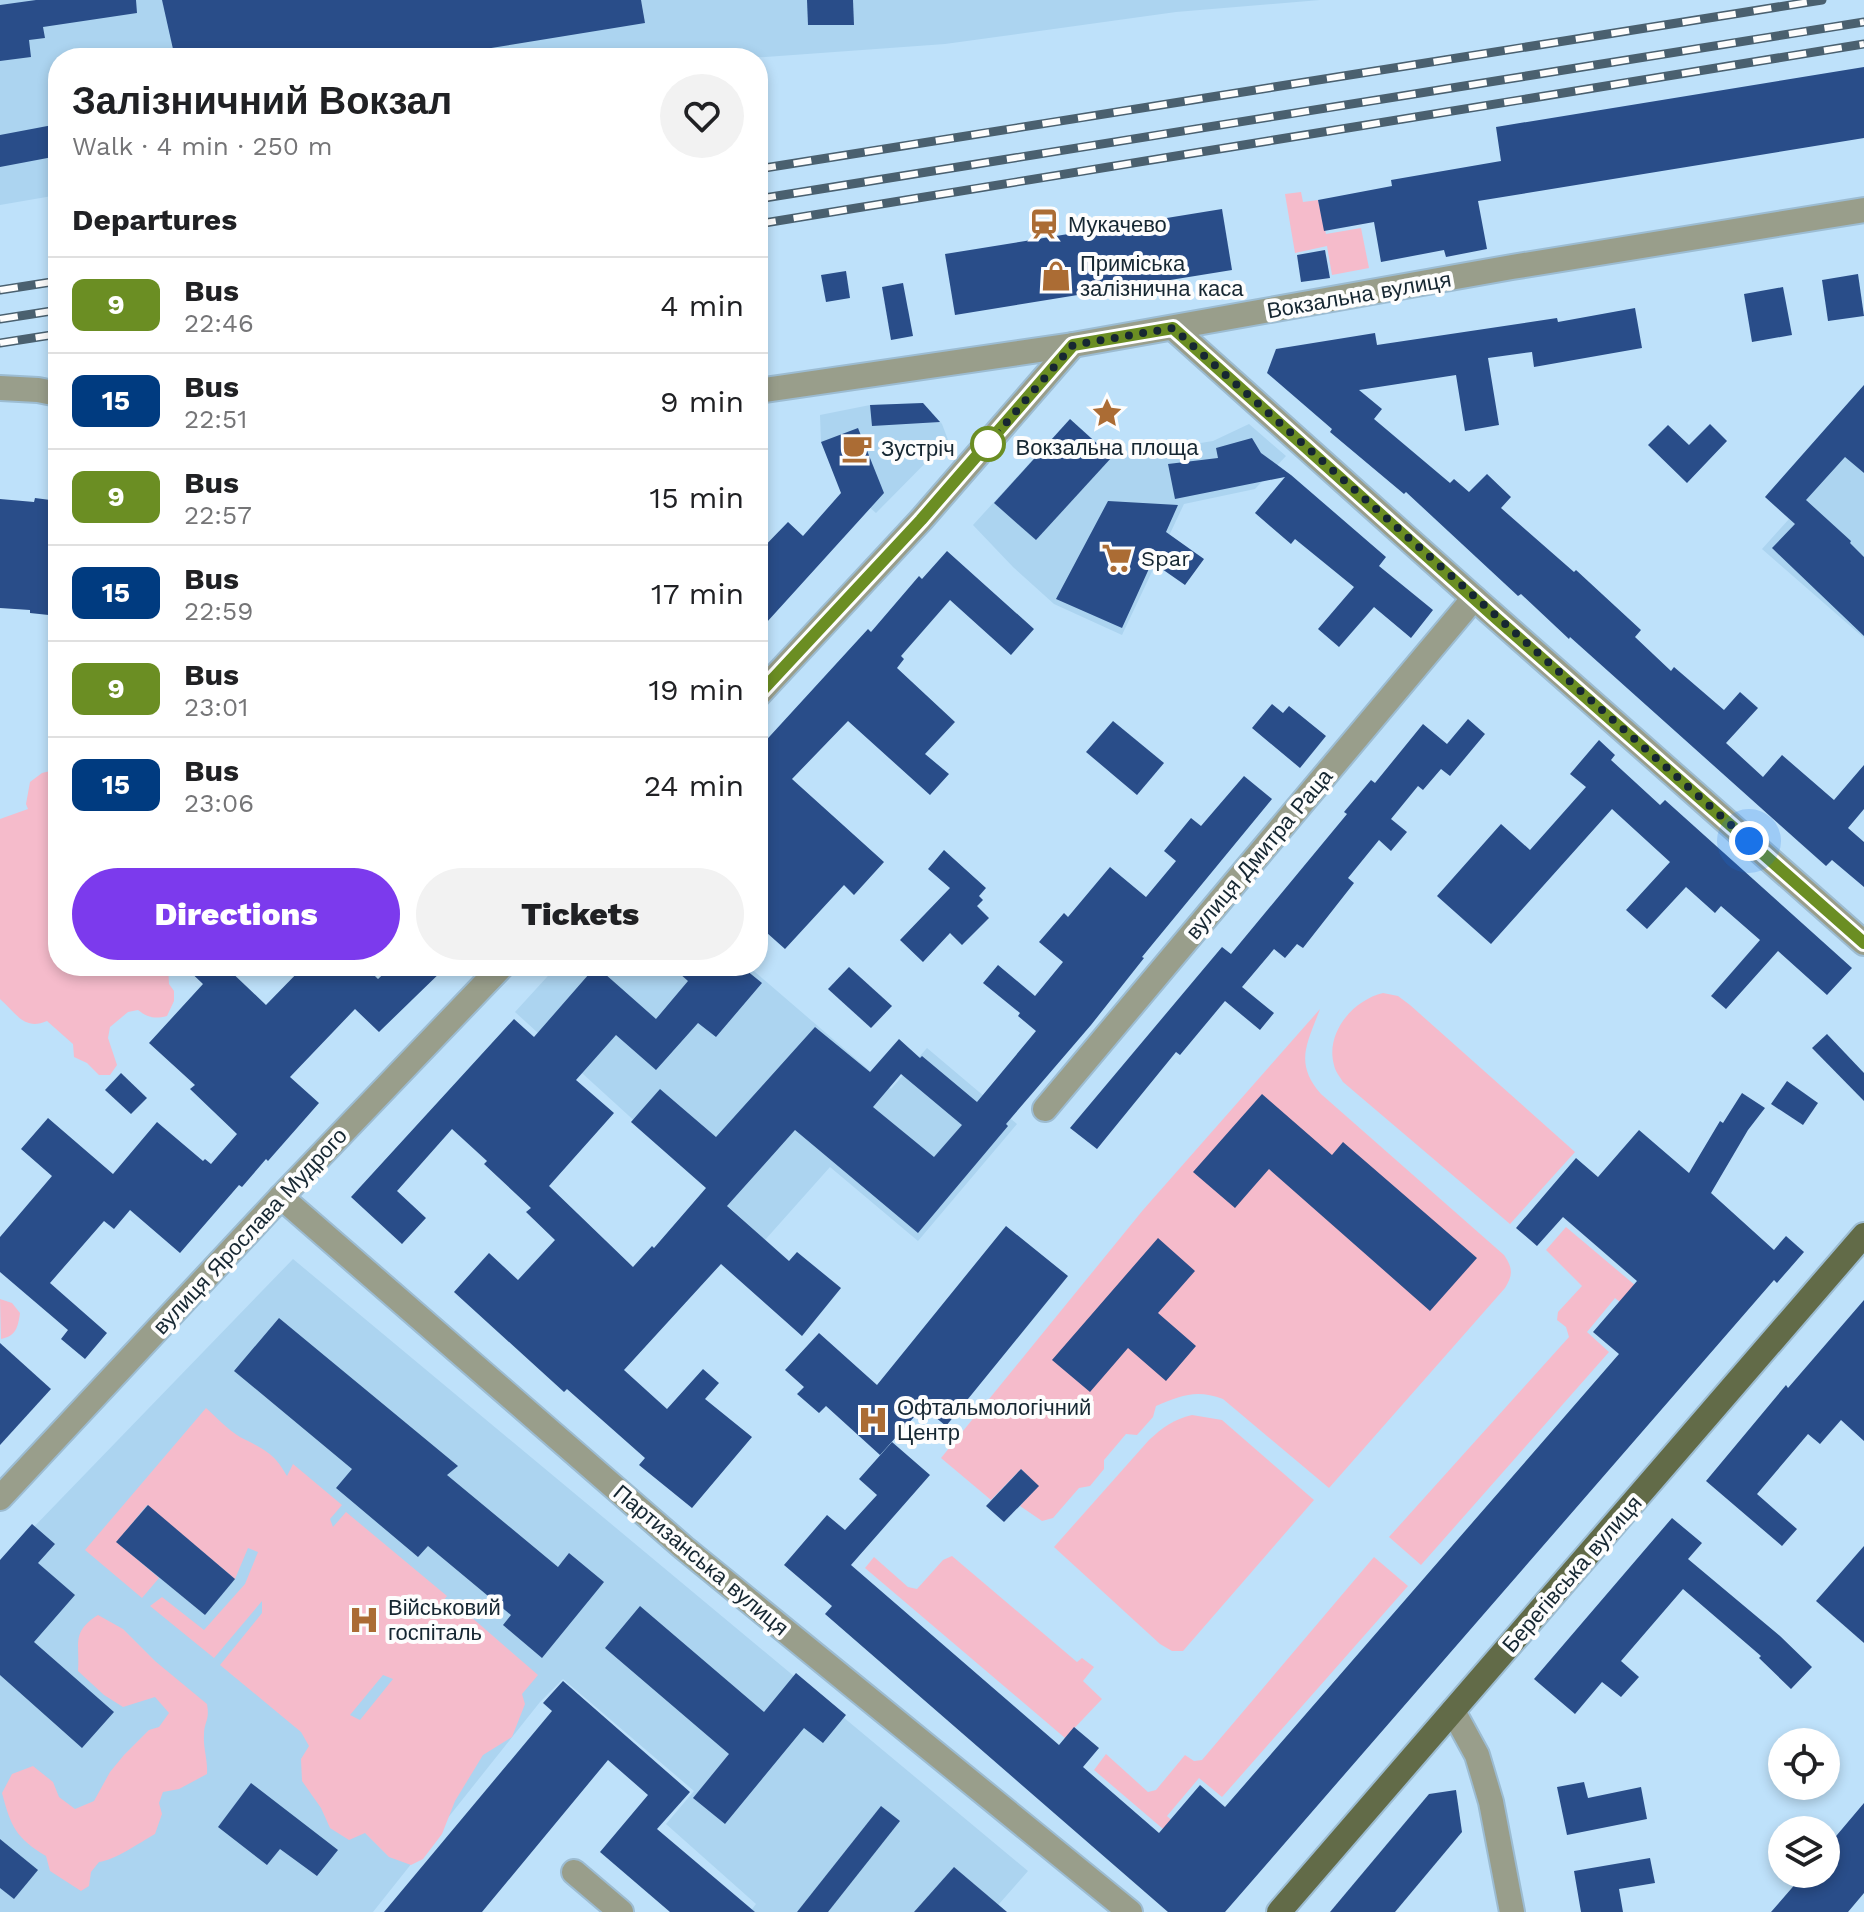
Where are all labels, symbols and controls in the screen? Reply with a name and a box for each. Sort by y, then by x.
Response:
button: heart [660,74,744,158]
text: Залізничний Вокзал [72,79,452,123]
text: Walk · 4 min · 250 m [72,131,333,161]
text: Departures [72,202,237,237]
station icon: Мукачево [1027,207,1061,241]
place label: Мукачево [1068,212,1167,237]
place label: Приміська залізнична каса [1080,251,1244,301]
shop icon: Приміська залізнична каса [1039,259,1073,293]
street label: Вокзальна вулиця [1265,266,1453,324]
text: Bus [184,273,239,308]
text: 9 [107,288,125,321]
text: 4 min [660,288,744,323]
text: 22:46 [184,308,254,338]
text: Bus [184,369,239,404]
text: 15 [102,384,130,417]
text: 9 min [660,384,744,419]
place icon: Вокзальна площа [1090,396,1124,430]
text: 22:51 [184,404,247,434]
unlabelled marker [971,427,1005,461]
cafe icon: Зустріч [840,431,874,465]
place label: Вокзальна площа [1016,435,1199,460]
place label: Зустріч [881,436,955,461]
text: Bus [184,465,239,500]
text: 9 [107,480,125,513]
text: 15 min [649,480,744,515]
text: 22:57 [184,500,252,530]
supermarket icon: Spar [1100,541,1134,575]
place label: Spar [1141,546,1190,571]
text: Bus [184,561,239,596]
text: 15 [102,576,130,609]
text: 17 min [651,576,744,611]
text: 22:59 [184,596,253,626]
text: Bus [184,657,239,692]
text: 9 [107,672,125,705]
text: 19 min [648,672,744,707]
text: 23:01 [184,692,248,722]
text: Bus [184,753,239,788]
street label: вулиця Дмитра Раца [1181,763,1338,944]
text: 15 [102,768,130,801]
text: 24 min [644,768,744,803]
text: 23:06 [184,788,254,818]
your location [1729,821,1769,861]
button: Directions [72,868,400,960]
button: Tickets [416,868,744,960]
street label: вулиця Ярослава Мудрого [148,1123,352,1339]
place label: Офтальмологічний Центр [897,1395,1091,1445]
hospital icon: Офтальмологічний Центр [856,1403,890,1437]
street label: Партизанська вулиця [609,1480,793,1640]
street label: Берегівська вулиця [1497,1491,1647,1657]
place label: Військовий госпіталь [388,1595,501,1645]
hospital icon: Військовий госпіталь [347,1603,381,1637]
map controls [1768,1728,1840,1888]
button: locate [1768,1728,1840,1800]
button: layers [1768,1816,1840,1888]

